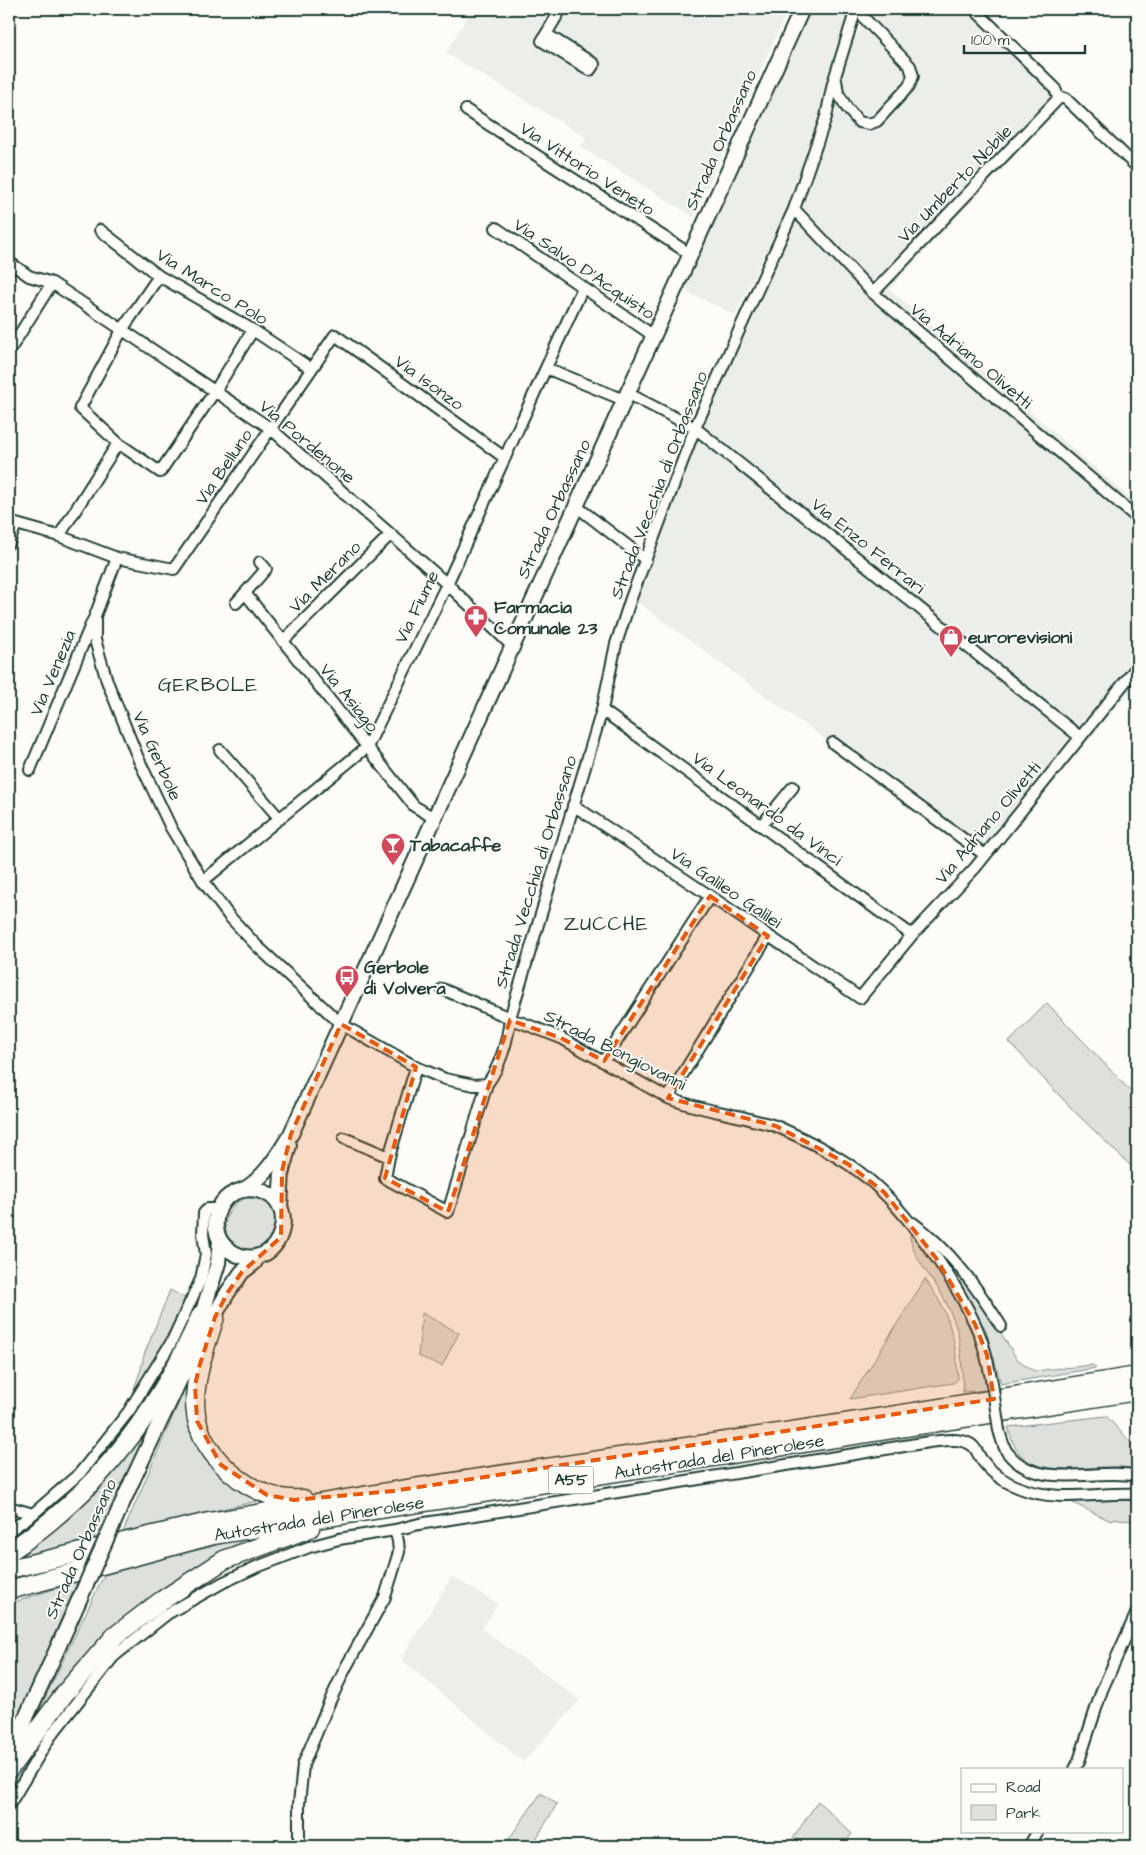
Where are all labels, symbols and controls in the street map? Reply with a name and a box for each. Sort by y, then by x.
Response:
scale bar [964,22,1085,54]
text: 100 m [971,30,1010,51]
street label: Strada Orbassano [679,66,763,214]
street label: Via Vittorio Veneto [515,116,659,222]
street label: Via Umberto Nobile [892,119,1018,249]
street label: Via Salvo D'Acquisto [508,212,660,326]
street label: Via Marco Polo [151,243,273,331]
street label: Via Adriano Olivetti [904,297,1038,415]
street label: Via Isonzo [389,349,469,417]
street label: Strada Vecchia di Orbassano [604,368,714,602]
street label: Via Pordenone [253,394,361,490]
street label: Via Belluno [189,424,259,510]
street label: Strada Orbassano [511,435,597,583]
street label: Via Enzo Ferrari [806,492,931,600]
street label: Via Merano [283,535,367,619]
street label: Via Fiume [389,566,446,648]
place label: Farmacia Comunale 23 [494,595,598,641]
pharmacy icon: Farmacia Comunale 23 [463,604,489,638]
shop icon: eurorevisioni [938,624,964,658]
place label: eurorevisioni [968,625,1073,650]
street label: Via Venezia [24,626,82,720]
street label: Via Asiago [313,658,385,738]
district label: GERBOLE [158,671,258,699]
street label: Via Gerbole [126,707,188,805]
street label: Via Leonardo da Vinci [687,746,847,872]
street label: Strada Vecchia di Orbassano [489,753,583,991]
street label: Via Adriano Olivetti [929,756,1047,890]
bar icon: Tabacaffe [380,832,406,866]
place label: Tabacaffe [409,833,502,858]
street label: Via Galileo Galilei [665,841,787,935]
district label: ZUCCHE [563,910,649,938]
place label: Gerbole di Volvera [363,955,446,1001]
bus stop icon: Gerbole di Volvera [334,964,360,998]
street label: Strada Bongiovanni [539,1003,691,1098]
street label: Autostrada del Pinerolese [612,1428,826,1486]
road number: A55 [548,1466,594,1494]
street label: Strada Orbassano [39,1475,123,1623]
street label: Autostrada del Pinerolese [212,1490,426,1548]
legend [961,1768,1124,1832]
text: Road [1006,1777,1041,1798]
text: Park [1006,1803,1041,1824]

